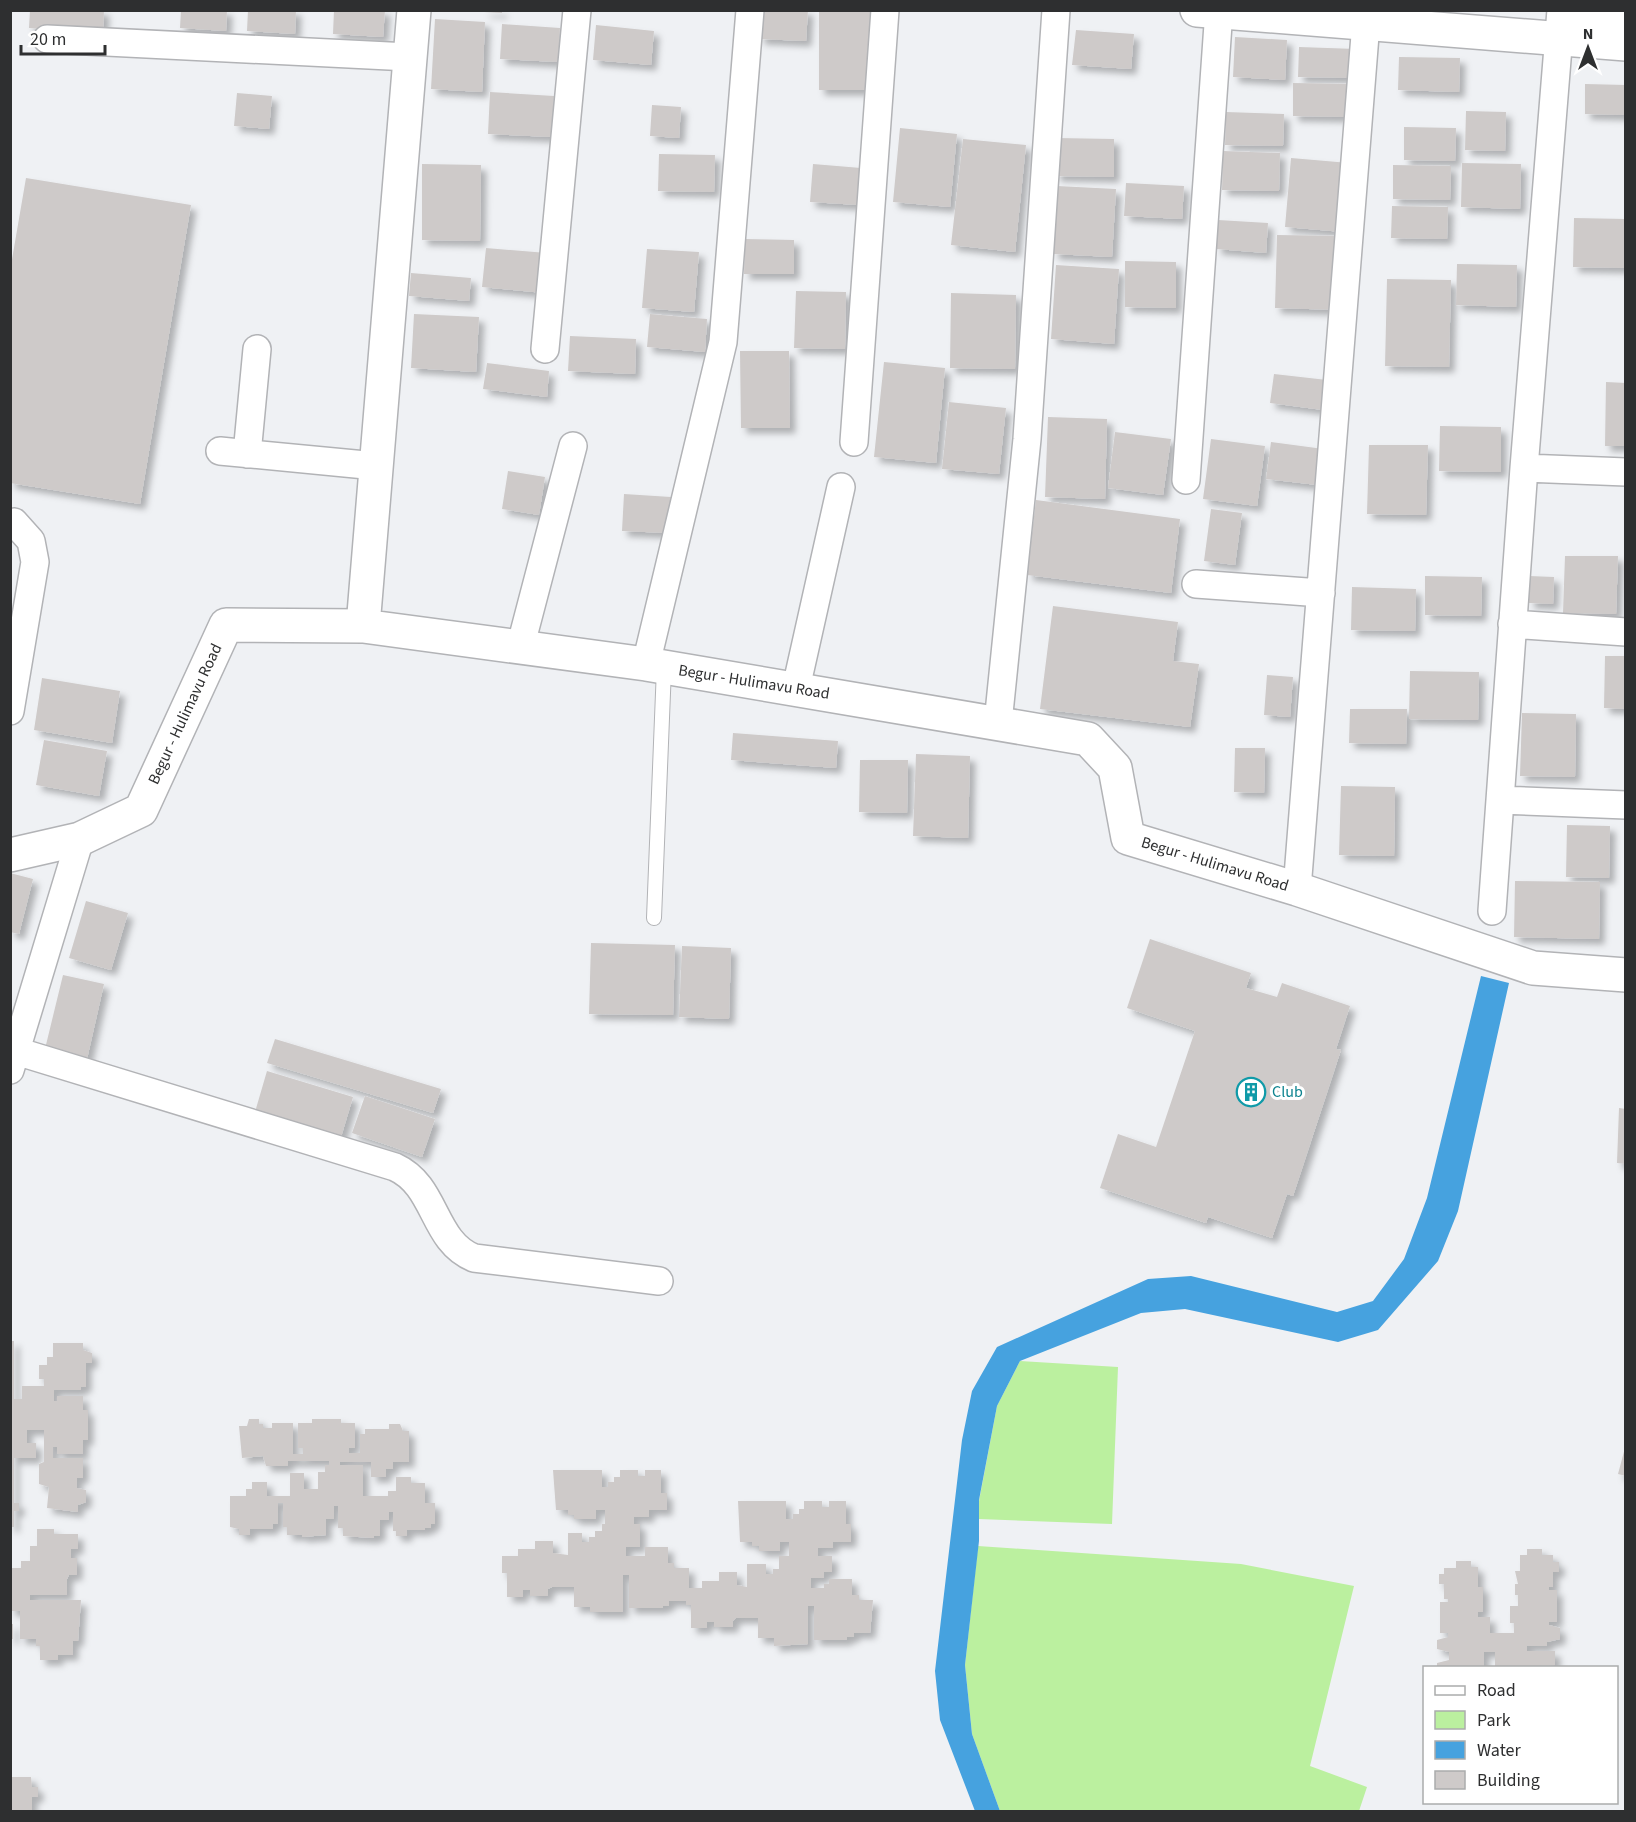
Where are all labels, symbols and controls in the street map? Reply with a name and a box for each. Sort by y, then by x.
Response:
scale bar [21,18,105,56]
north arrow [1558,18,1618,78]
text: N [1583,23,1593,45]
text: 20 m [30,27,66,52]
street label: Begur - Hulimavu Road [143,640,227,788]
street label: Begur - Hulimavu Road [677,659,831,705]
street label: Begur - Hulimavu Road [1139,831,1291,897]
building icon: Club [1235,1076,1267,1108]
place label: Club [1272,1081,1303,1103]
legend [1423,1666,1618,1804]
text: Road [1477,1678,1516,1703]
text: Park [1477,1708,1511,1733]
text: Water [1477,1738,1521,1763]
text: Building [1477,1768,1540,1793]

